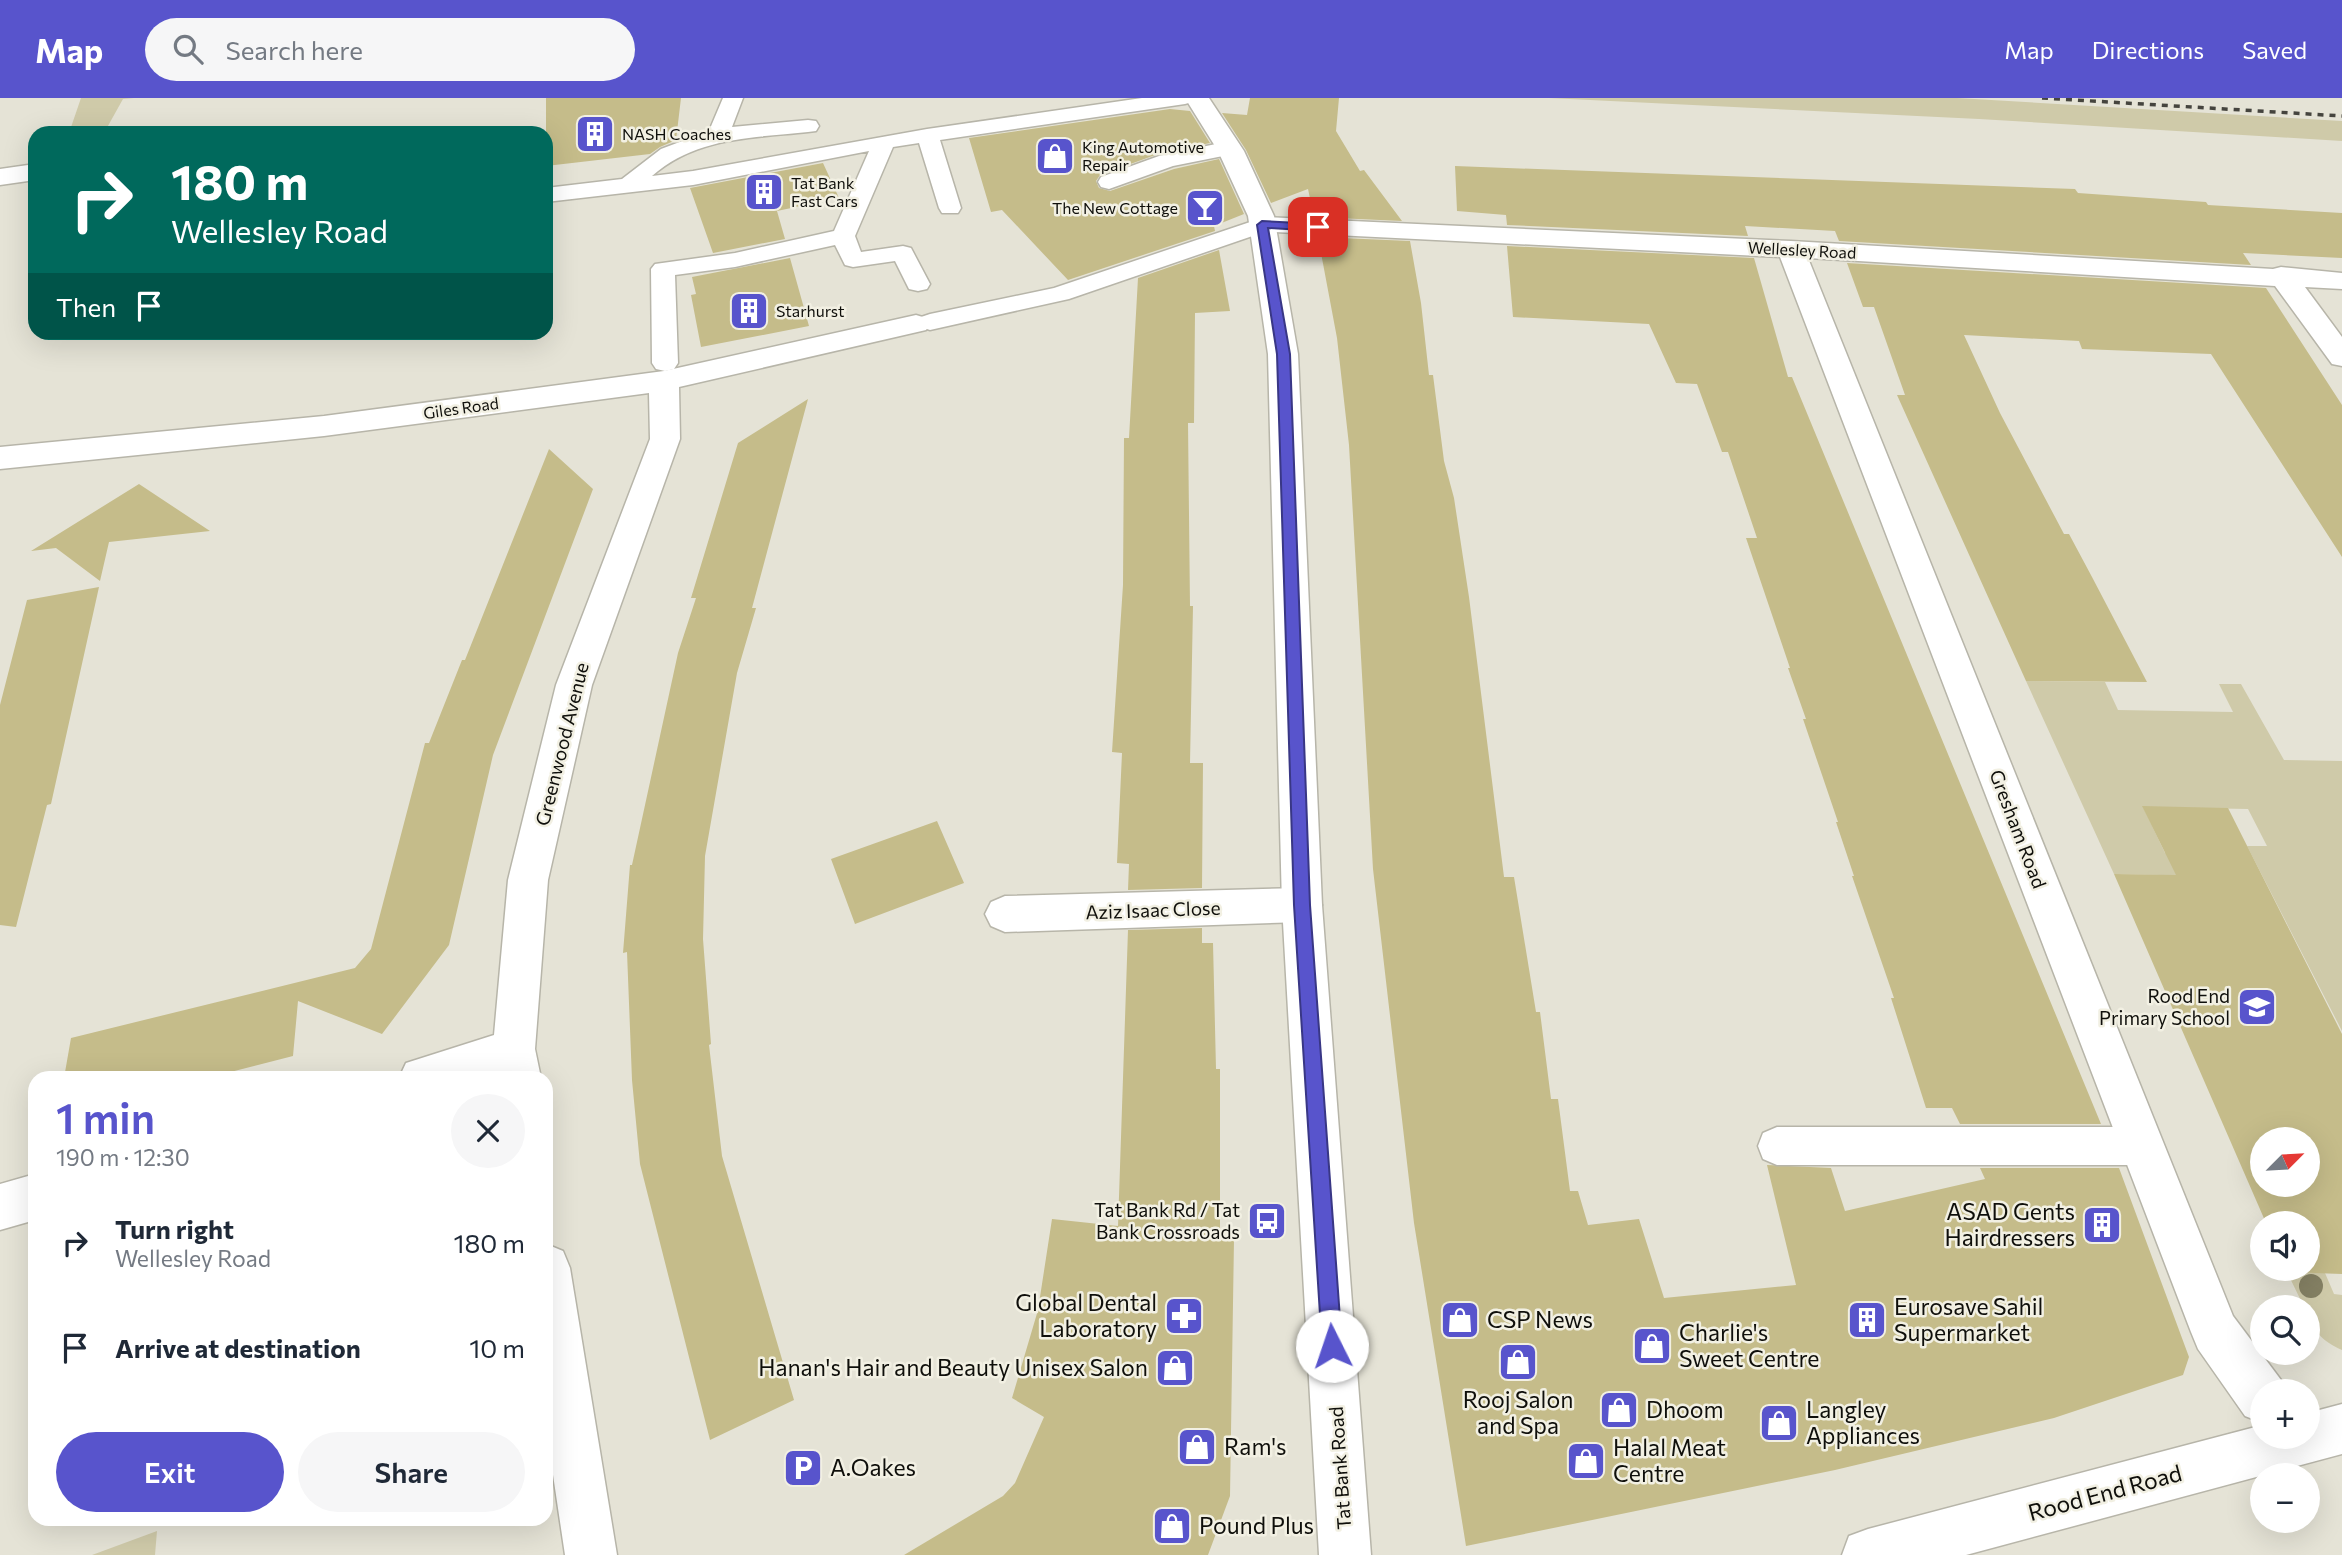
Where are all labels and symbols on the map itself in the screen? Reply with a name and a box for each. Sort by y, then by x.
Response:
building icon: NASH Coaches [574,113,616,155]
place label: NASH Coaches [622,124,731,143]
shop icon: King Automotive Repair [1034,135,1076,177]
place label: King Automotive Repair [1082,137,1204,174]
building icon: Tat Bank Fast Cars [743,171,785,213]
place label: Tat Bank Fast Cars [791,173,858,210]
bar icon: The New Cottage [1184,187,1226,229]
pin [1288,197,1348,257]
place label: The New Cottage [1052,198,1178,217]
street label: Wellesley Road [1747,237,1857,262]
building icon: Starhurst [728,290,770,332]
place label: Starhurst [776,301,845,320]
street label: Giles Road [422,393,500,422]
street label: Greenwood Avenue [530,660,593,828]
street label: Gresham Road [1985,766,2052,891]
street label: Aziz Isaac Close [1085,896,1221,923]
place label: Rood End Primary School [2099,984,2230,1029]
school or university icon: Rood End Primary School [2236,986,2278,1028]
north arrow [2250,1127,2320,1197]
place label: ASAD Gents Hairdressers [1945,1197,2075,1251]
place label: Tat Bank Rd / Tat Bank Crossroads [1094,1198,1240,1243]
bus stop icon: Tat Bank Rd / Tat Bank Crossroads [1246,1200,1288,1242]
building icon: ASAD Gents Hairdressers [2081,1204,2123,1246]
place label: Global Dental Laboratory [1015,1288,1157,1342]
place label: Eurosave Sahil Supermarket [1894,1292,2043,1346]
pharmacy icon: Global Dental Laboratory [1163,1295,1205,1337]
shop icon: CSP News [1439,1299,1481,1341]
building icon: Eurosave Sahil Supermarket [1846,1299,1888,1341]
place label: CSP News [1487,1305,1593,1333]
position arrow [1295,1309,1369,1383]
place label: Charlie's Sweet Centre [1679,1318,1819,1372]
shop icon: Charlie's Sweet Centre [1631,1325,1673,1367]
shop icon: Rooj Salon and Spa [1497,1341,1539,1383]
shop icon: Hanan's Hair and Beauty Unisex Salon [1154,1347,1196,1389]
place label: Hanan's Hair and Beauty Unisex Salon [758,1353,1148,1381]
place label: Rooj Salon and Spa [1463,1385,1573,1439]
shop icon: Dhoom [1598,1389,1640,1431]
place label: Dhoom [1646,1395,1724,1423]
place label: Langley Appliances [1806,1395,1920,1449]
shop icon: Langley Appliances [1758,1402,1800,1444]
street label: Tat Bank Road [1324,1406,1355,1530]
shop icon: Ram's [1176,1426,1218,1468]
place label: Ram's [1224,1432,1287,1460]
place label: Halal Meat Centre [1613,1433,1726,1487]
shop icon: Halal Meat Centre [1565,1440,1607,1482]
parking icon: A.Oakes [782,1447,824,1489]
place label: A.Oakes [830,1453,916,1481]
street label: Rood End Road [2025,1458,2185,1526]
shop icon: Pound Plus [1151,1505,1193,1547]
place label: Pound Plus [1199,1511,1314,1539]

